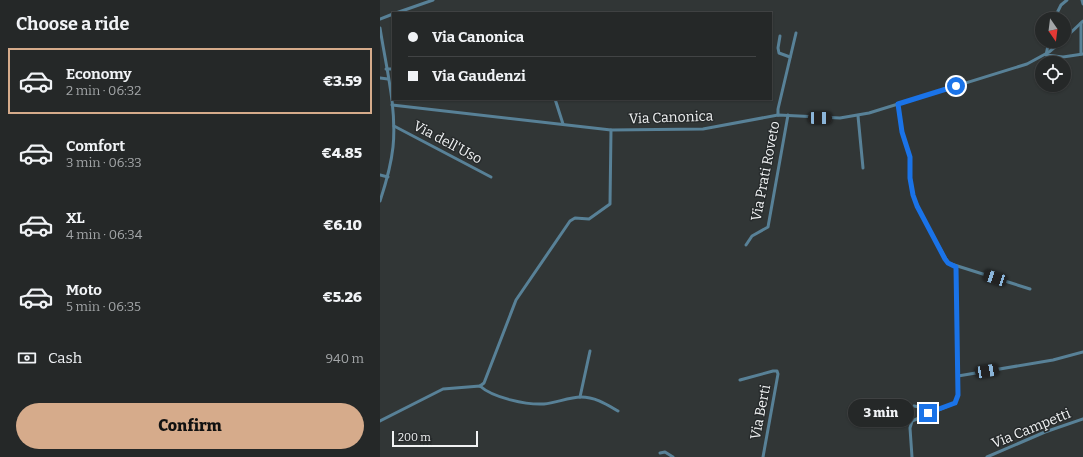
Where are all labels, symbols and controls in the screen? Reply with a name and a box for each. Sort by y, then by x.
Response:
north arrow [1035,12,1071,48]
map controls [1035,12,1071,92]
text: Choose a ride [16,13,129,35]
text: Via Canonica [432,28,524,46]
button: locate [1035,56,1071,92]
icon: car [18,63,54,99]
text: Economy [66,65,132,83]
text: Via Gaudenzi [432,67,526,85]
text: €3.59 [323,72,362,90]
route start [947,77,965,95]
text: 2 min · 06:32 [66,83,141,98]
street label: Via Canonica [629,108,714,127]
car [808,112,832,124]
street label: Via dell'Uso [410,117,485,168]
street label: Via Prati Roveto [747,120,784,223]
icon: car [18,135,54,171]
text: Comfort [66,137,125,155]
text: €4.85 [322,144,362,162]
text: 3 min · 06:33 [66,155,142,170]
icon: car [18,207,54,243]
text: XL [66,209,85,227]
text: €6.10 [323,216,362,234]
text: 4 min · 06:34 [66,227,142,242]
car [982,269,1008,287]
icon: car [18,279,54,315]
text: Moto [66,281,102,299]
text: €5.26 [323,288,362,306]
text: 5 min · 06:35 [66,299,141,314]
icon: cash [16,347,38,369]
text: Cash [48,349,82,367]
text: 940 m [325,351,364,366]
car [974,363,1000,379]
street label: Via Berti [747,383,774,441]
callout: 3 min [848,399,914,427]
button: Confirm [16,403,364,449]
route end [919,404,937,422]
text: 3 min [864,405,898,420]
street label: Via Campetti [989,405,1073,452]
scale bar [392,429,478,448]
text: 200 m [398,431,431,444]

